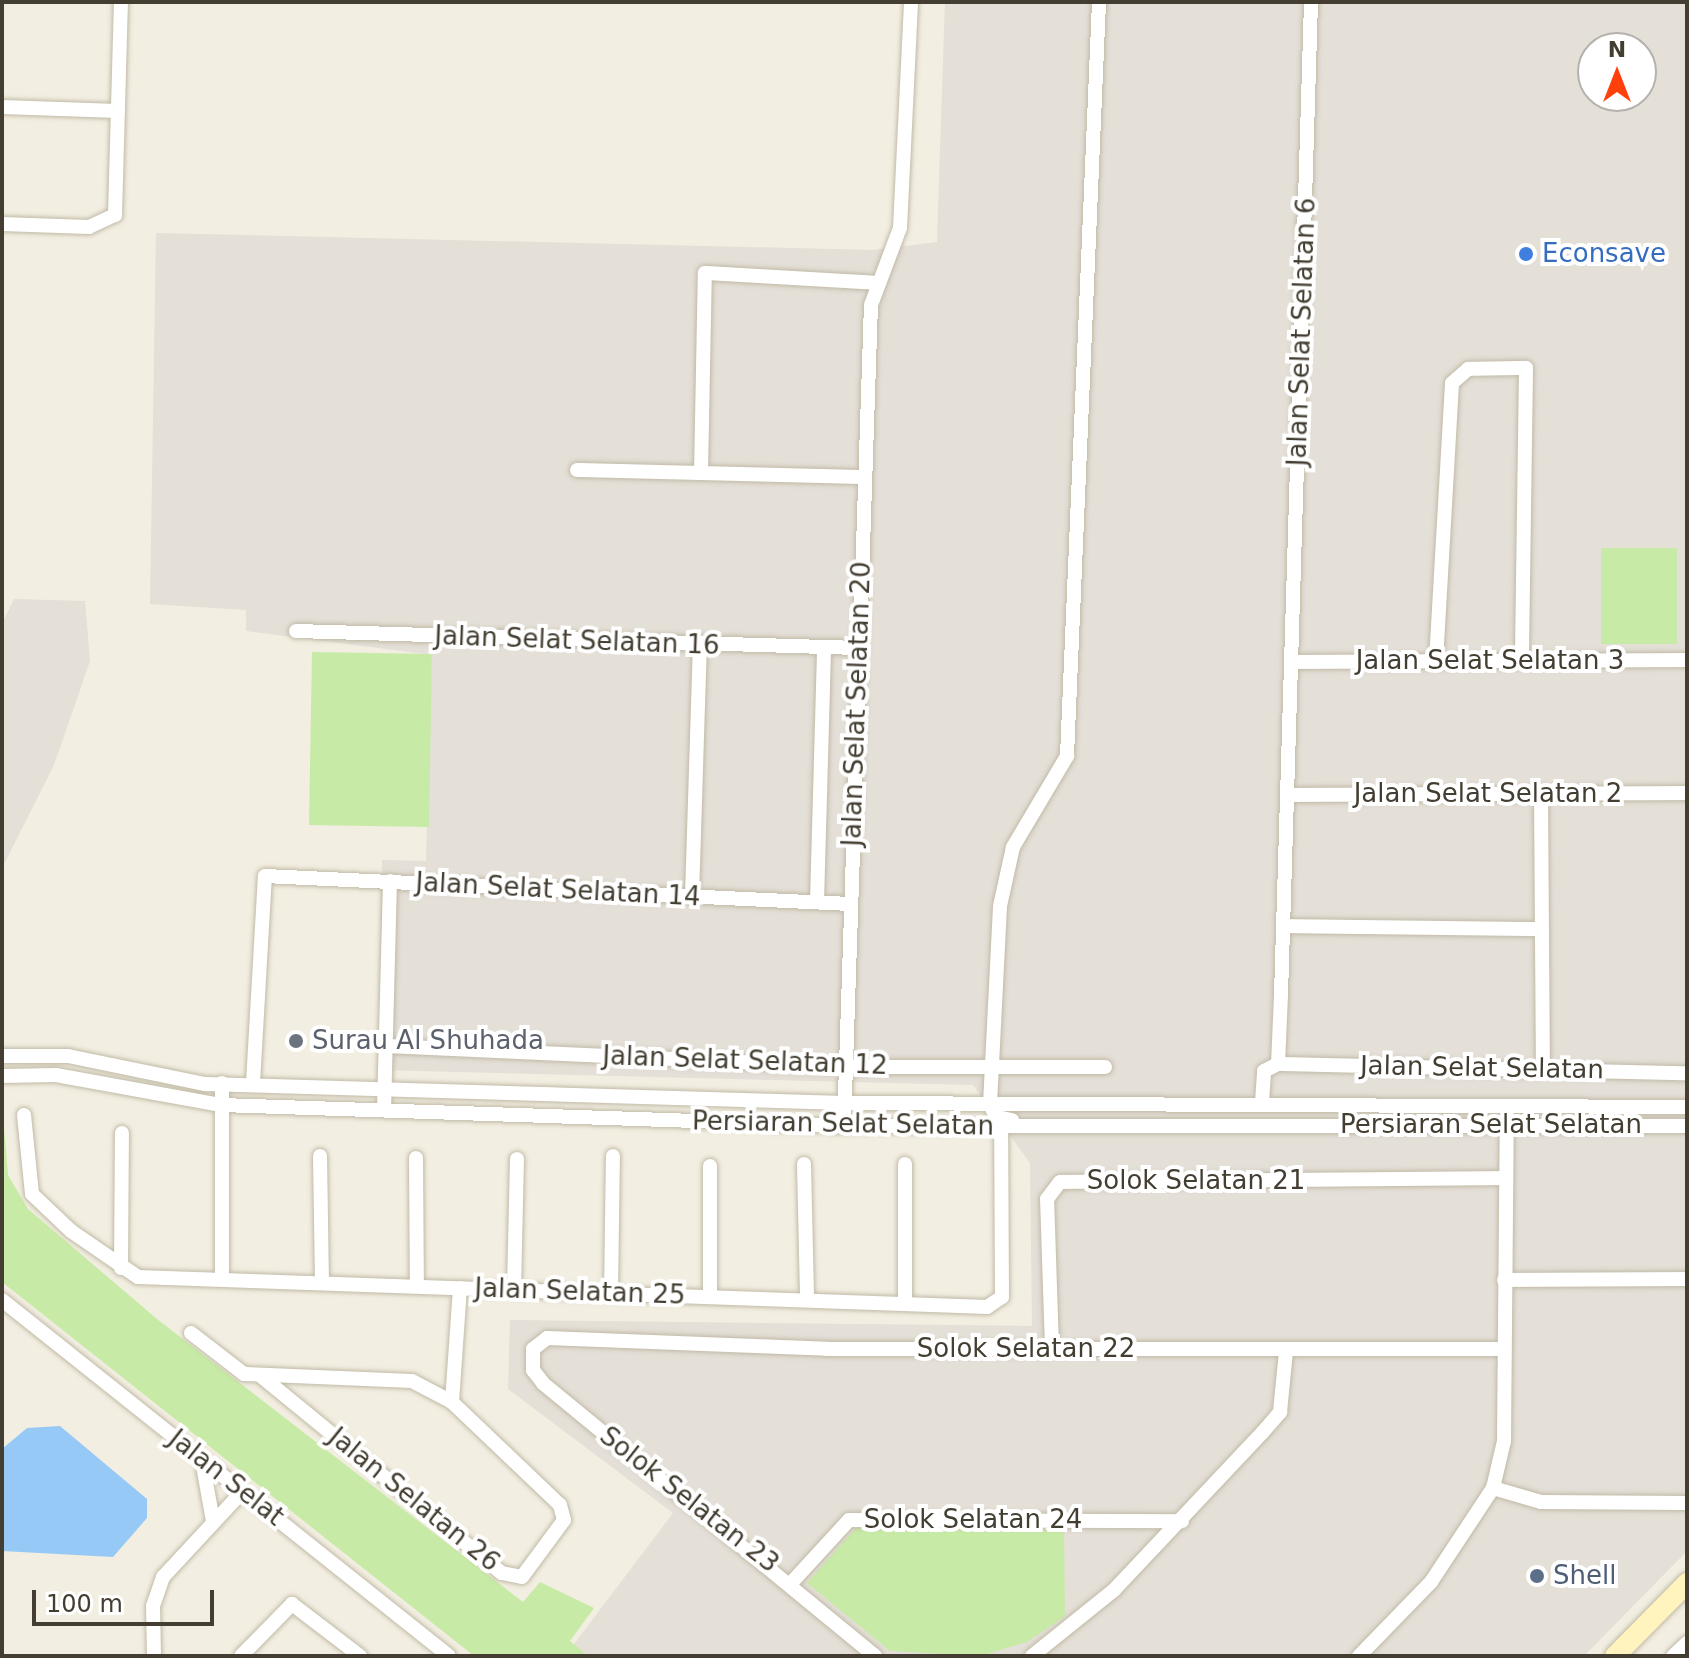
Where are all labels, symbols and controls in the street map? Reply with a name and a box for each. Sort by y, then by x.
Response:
north arrow [1577,32,1657,112]
text: N [1608,37,1626,62]
street label: Jalan Selat Selatan 6 [1282,197,1322,467]
place label: Econsave [1542,238,1666,270]
marker: Econsave [1517,245,1535,263]
street label: Jalan Selat Selatan 20 [836,561,878,847]
street label: Jalan Selat Selatan 16 [434,620,720,662]
street label: Jalan Selat Selatan 3 [1356,645,1624,677]
street label: Jalan Selat Selatan 2 [1354,778,1622,810]
street label: Jalan Selat Selatan 14 [415,867,701,913]
place label: Surau Al Shuhada [312,1025,544,1057]
marker: Surau Al Shuhada [287,1032,305,1050]
street label: Jalan Selat Selatan 12 [602,1040,888,1082]
street label: Jalan Selat Selatan [1360,1050,1604,1086]
street label: Persiaran Selat Selatan [692,1106,994,1142]
street label: Persiaran Selat Selatan [1340,1109,1642,1141]
street label: Solok Selatan 21 [1087,1165,1305,1197]
street label: Jalan Selatan 25 [474,1273,686,1311]
street label: Solok Selatan 22 [917,1333,1135,1365]
street label: Solok Selatan 23 [593,1420,785,1580]
street label: Jalan Selatan 26 [322,1421,506,1579]
street label: Jalan Selat [162,1423,290,1533]
street label: Solok Selatan 24 [864,1504,1082,1536]
place label: Shell [1553,1560,1616,1592]
marker: Shell [1528,1567,1546,1585]
scale bar [36,1574,218,1624]
text: 100 m [46,1590,123,1618]

